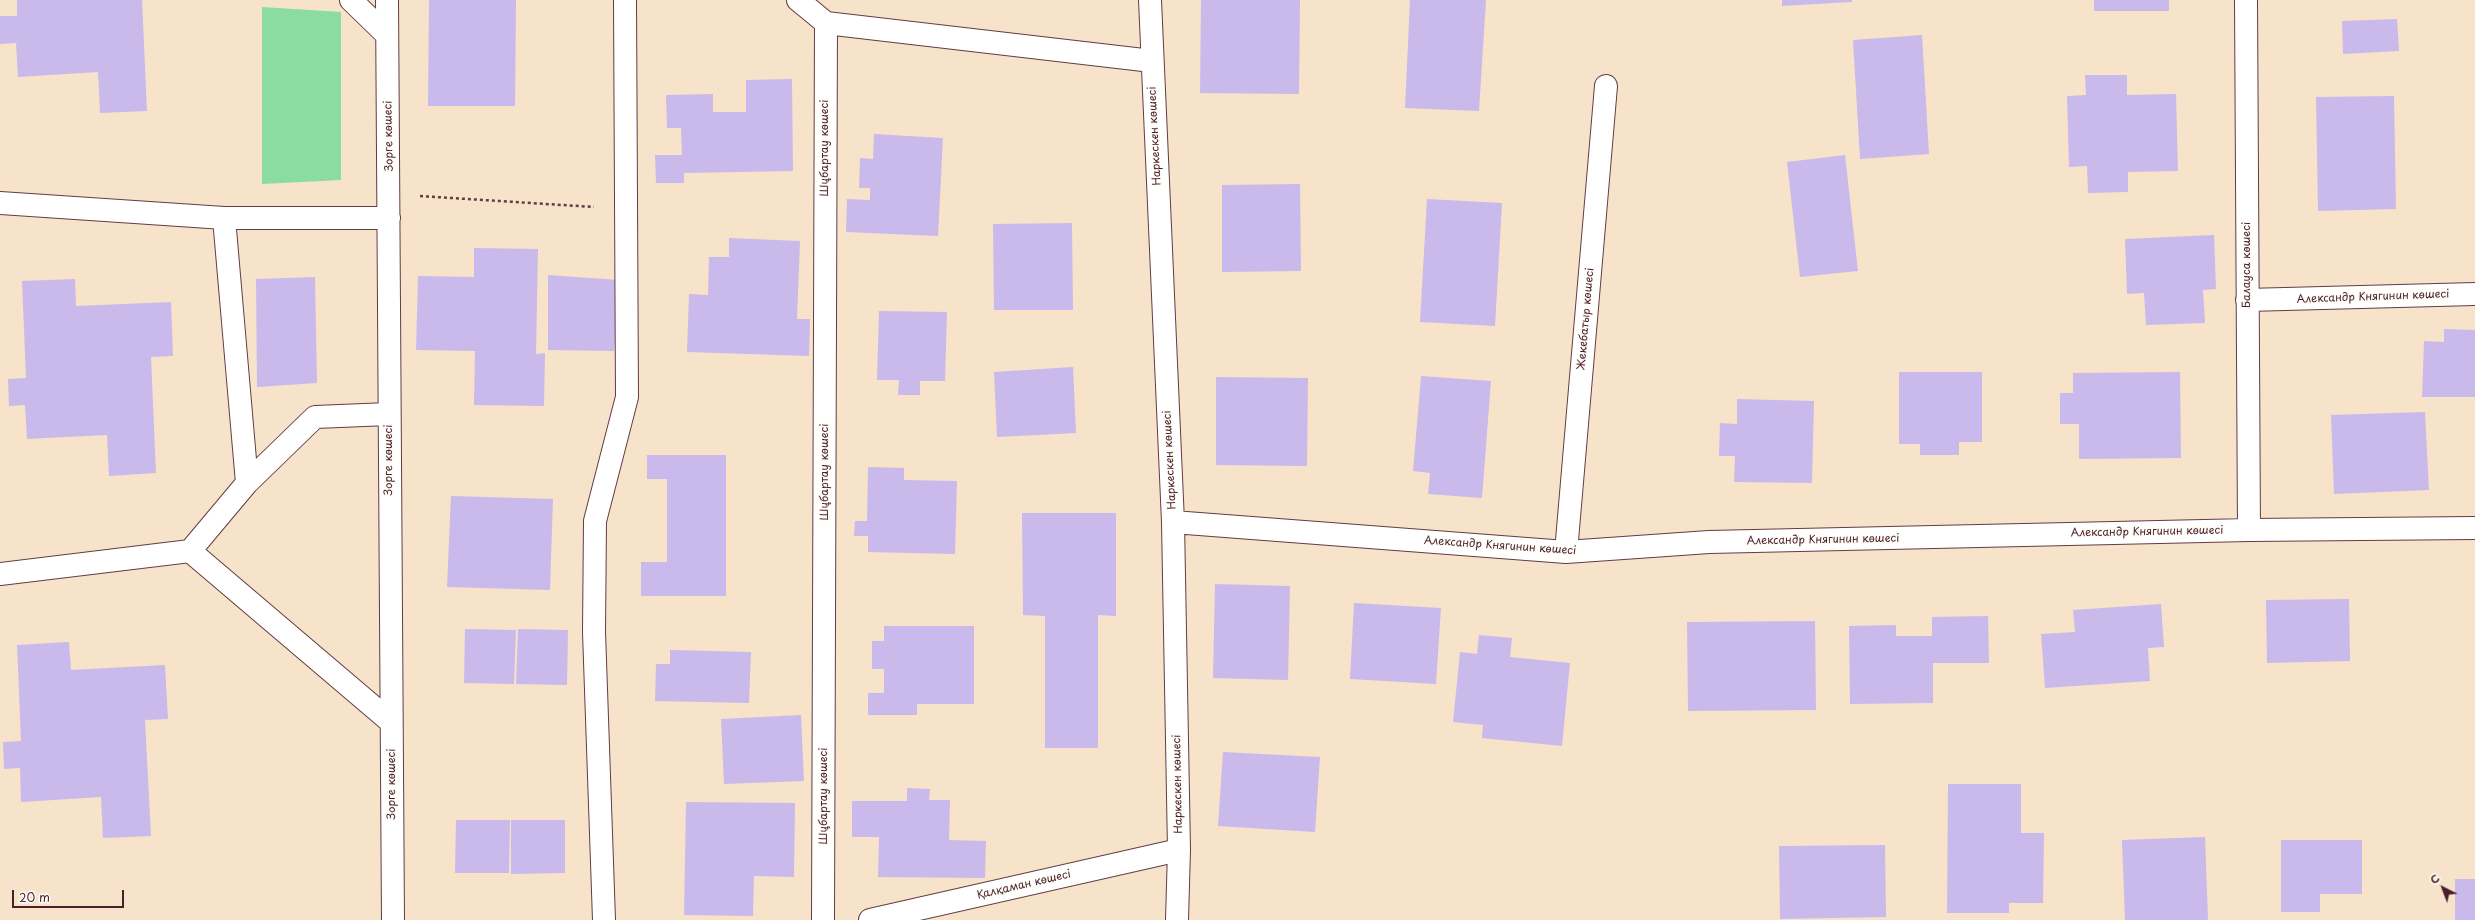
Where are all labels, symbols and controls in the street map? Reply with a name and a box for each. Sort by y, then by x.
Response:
street label: Наркескен көшесі [1146,86,1164,186]
street label: Зорге көшесі [382,100,396,172]
street label: Шұбартау көшесі [818,100,832,196]
street label: Балауса көшесі [2240,222,2254,308]
street label: Жекебатыр көшесі [1575,267,1597,371]
street label: Александр Княгинин көшесі [2297,288,2449,306]
street label: Наркескен көшесі [1161,410,1179,510]
street label: Шұбартау көшесі [818,424,832,520]
street label: Зорге көшесі [382,425,396,495]
street label: Александр Княгинин көшесі [2071,524,2223,540]
street label: Александр Княгинин көшесі [1747,532,1899,548]
street label: Александр Княгинин көшесі [1423,534,1577,558]
street label: Наркескен көшесі [1171,734,1185,834]
street label: Шұбартау көшесі [817,748,831,844]
street label: Зорге көшесі [385,749,399,819]
street label: Қалқаман көшесі [976,868,1072,902]
north arrow [2423,868,2463,908]
text: С [2426,870,2443,888]
scale bar [14,882,126,908]
text: 20 m [19,888,50,906]

